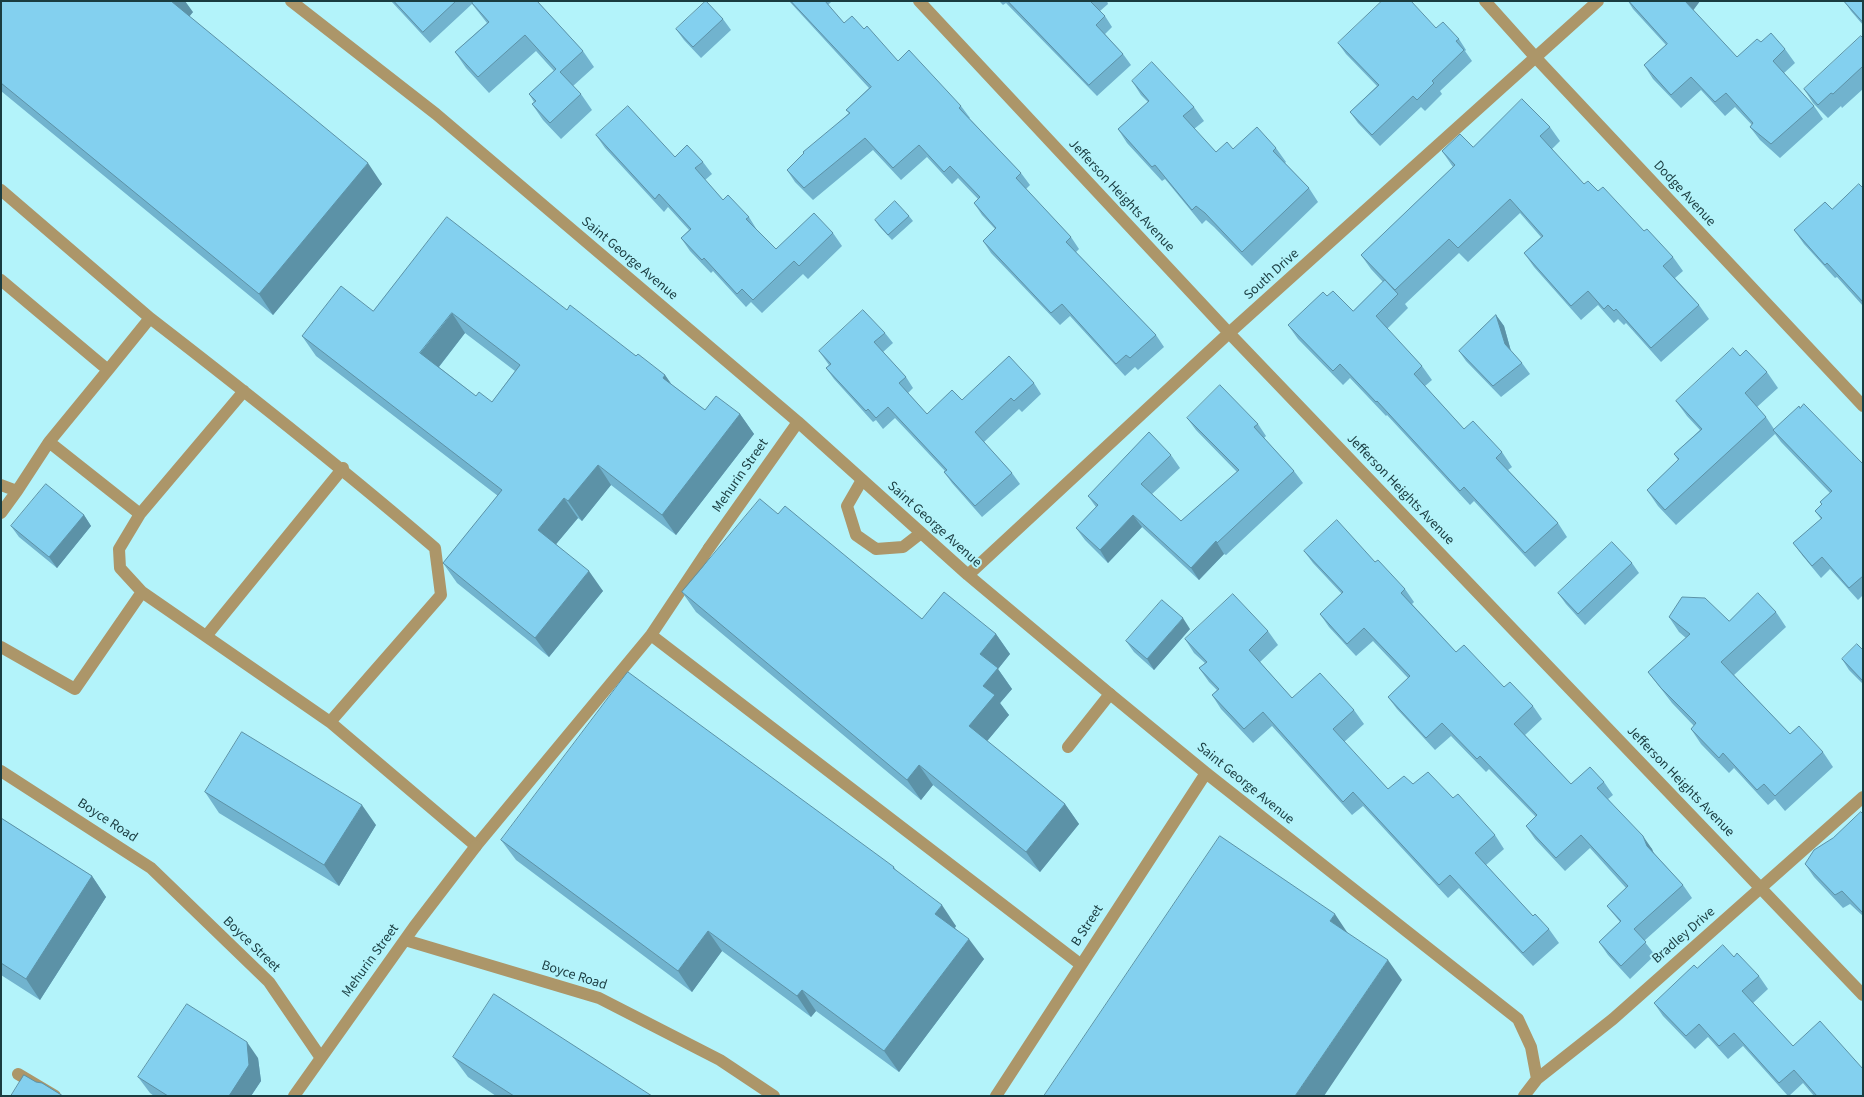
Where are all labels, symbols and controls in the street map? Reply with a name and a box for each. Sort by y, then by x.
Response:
street label: Jefferson Heights Avenue [1064,136,1178,256]
street label: Dodge Avenue [1649,158,1719,230]
street label: Saint George Avenue [577,214,681,304]
street label: South Drive [1241,246,1303,304]
street label: Jefferson Heights Avenue [1343,431,1457,549]
street label: Mehurin Street [709,436,773,516]
street label: Saint George Avenue [883,478,985,572]
street label: Jefferson Heights Avenue [1623,723,1737,841]
street label: Saint George Avenue [1193,739,1297,829]
street label: Boyce Road [74,795,140,847]
street label: B Street [1068,902,1108,950]
street label: Bradley Drive [1649,904,1719,968]
street label: Boyce Street [219,914,283,976]
street label: Mehurin Street [339,921,403,1001]
street label: Boyce Road [539,957,609,995]

